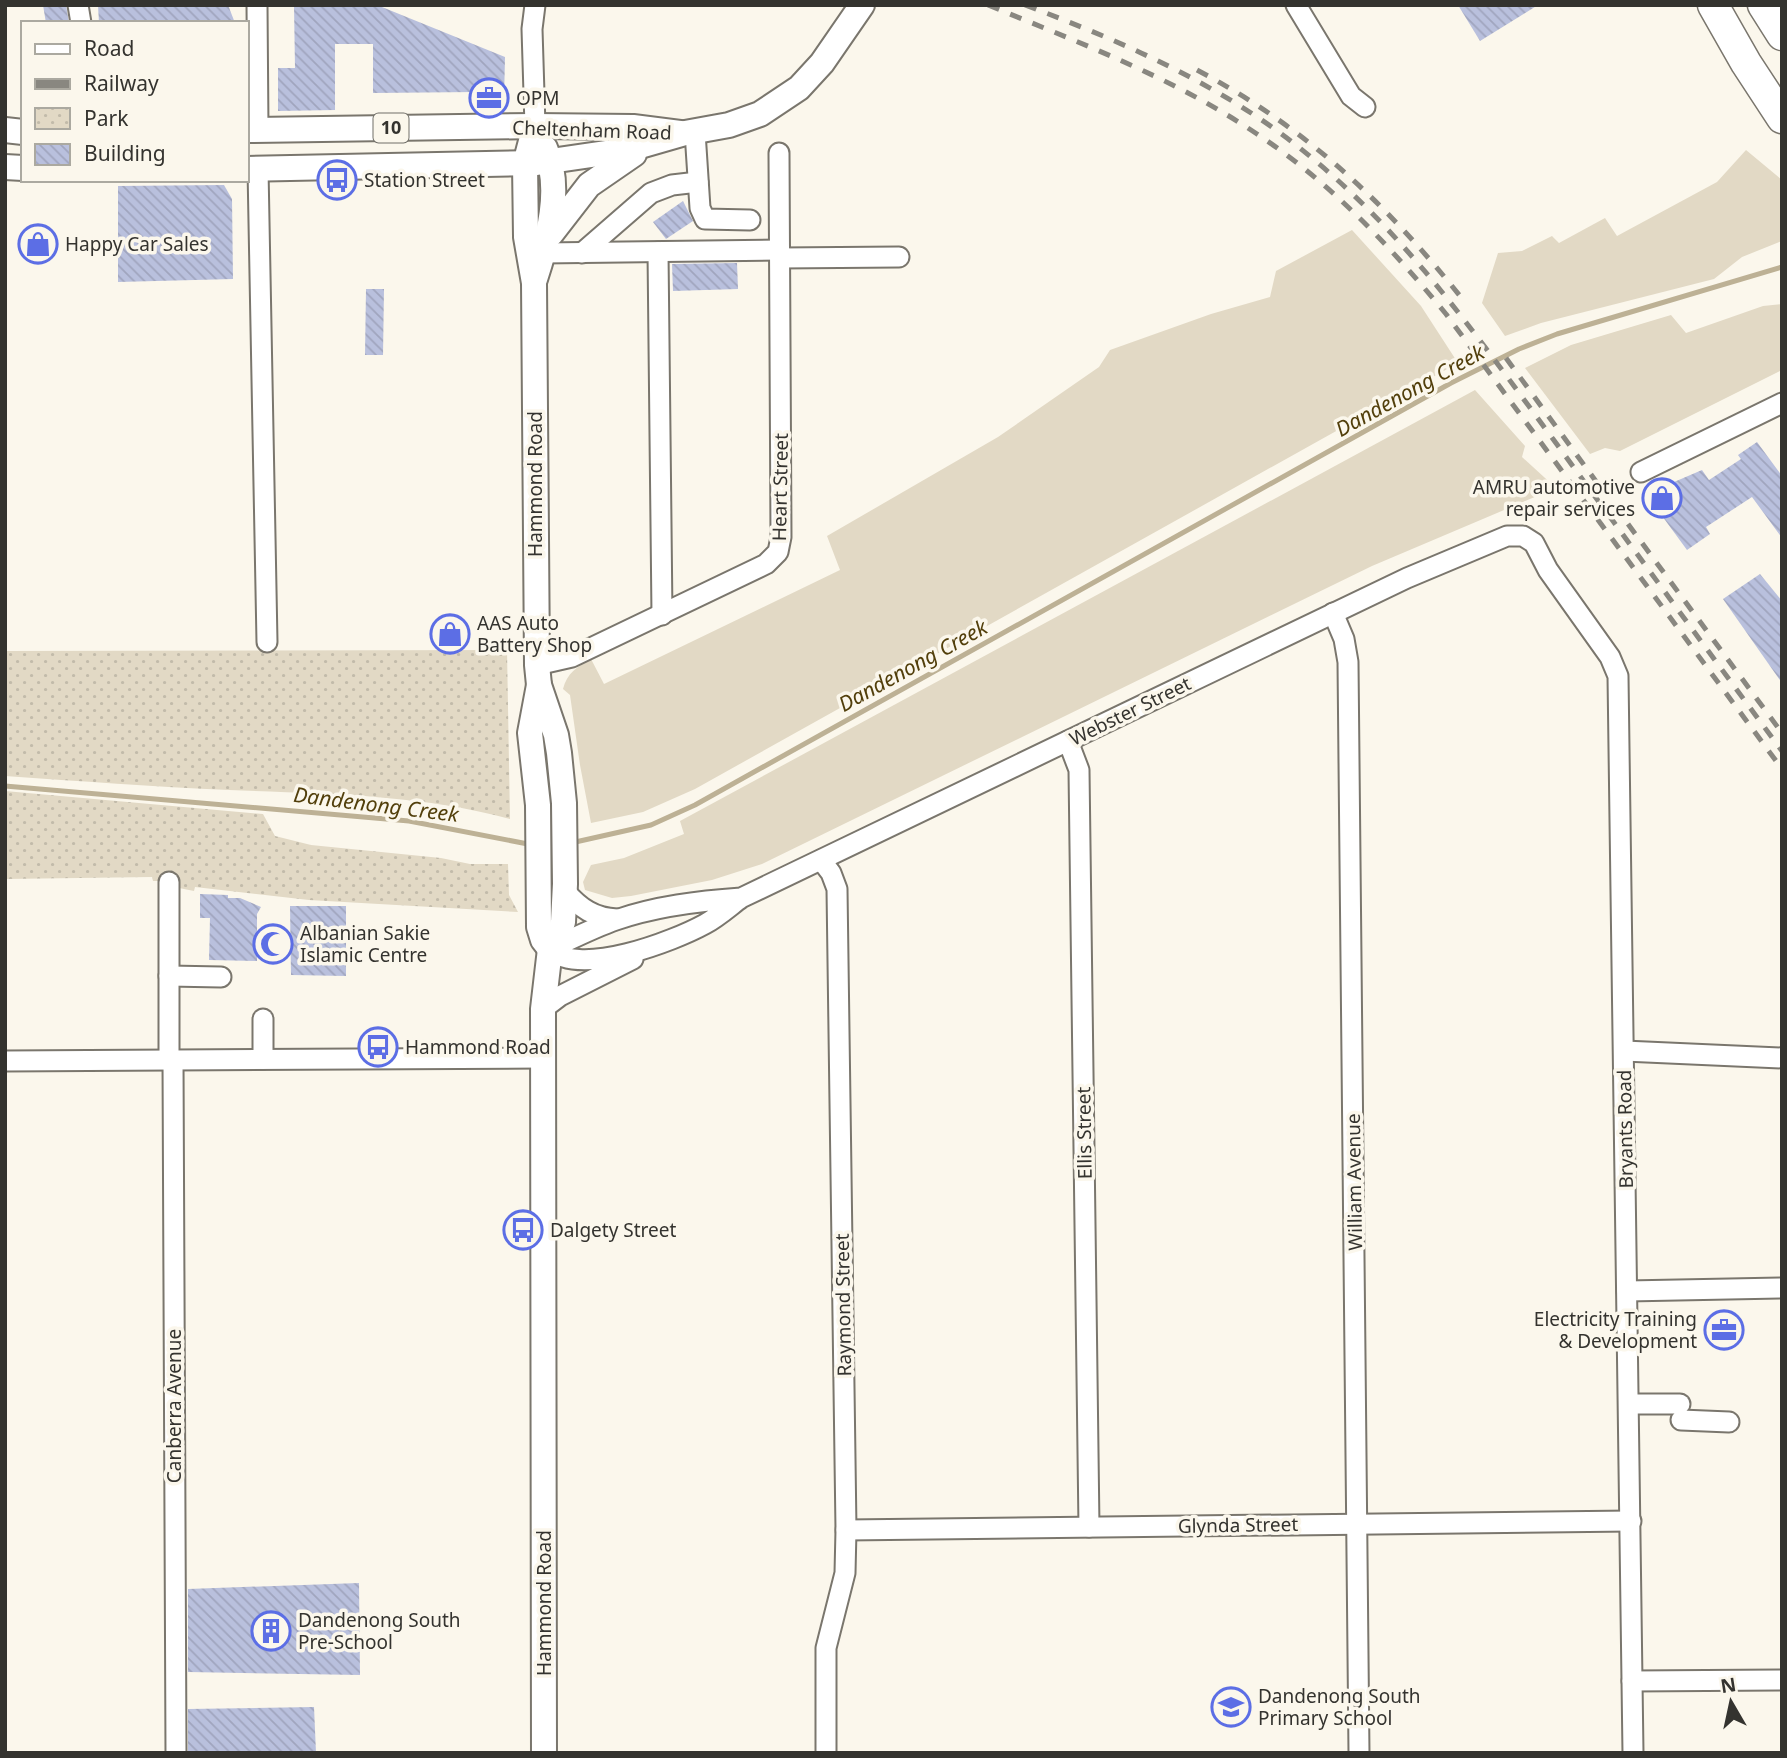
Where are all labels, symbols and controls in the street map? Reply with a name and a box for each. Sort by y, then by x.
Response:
legend [21,21,248,182]
text: Road [84,34,134,62]
text: Railway [84,69,159,97]
office icon: OPM [468,77,510,119]
place label: OPM [516,85,560,111]
text: Park [84,104,129,132]
road number: 10 [374,113,408,142]
street label: Cheltenham Road [512,114,672,146]
text: Building [84,139,166,167]
bus stop icon: Station Street [316,159,358,201]
place label: Station Street [364,167,485,193]
shop icon: Happy Car Sales [17,223,59,265]
place label: Happy Car Sales [65,231,209,257]
water label: Dandenong Creek [1330,337,1490,443]
street label: Hammond Road [522,411,548,557]
street label: Heart Street [766,433,794,541]
place label: AMRU automotive repair services [1473,474,1635,522]
shop icon: AMRU automotive repair services [1641,477,1683,519]
place label: AAS Auto Battery Shop [477,610,592,658]
water label: Dandenong Creek [833,612,993,718]
shop icon: AAS Auto Battery Shop [429,613,471,655]
street label: Webster Street [1065,670,1195,752]
water label: Dandenong Creek [292,780,462,828]
place label: Albanian Sakie Islamic Centre [300,920,430,968]
mosque icon: Albanian Sakie Islamic Centre [252,923,294,965]
bus stop icon: Hammond Road [357,1026,399,1068]
place label: Hammond Road [405,1034,551,1060]
street label: Bryants Road [1611,1069,1639,1189]
street label: Ellis Street [1070,1086,1098,1179]
street label: William Avenue [1340,1113,1368,1251]
bus stop icon: Dalgety Street [502,1209,544,1251]
place label: Dalgety Street [550,1217,677,1243]
street label: Raymond Street [829,1233,857,1377]
place label: Electricity Training & Development [1534,1306,1697,1354]
office icon: Electricity Training & Development [1703,1309,1745,1351]
street label: Canberra Avenue [161,1329,187,1483]
street label: Glynda Street [1178,1511,1299,1539]
street label: Hammond Road [531,1530,557,1676]
place label: Dandenong South Pre-School [298,1607,461,1655]
building icon: Dandenong South Pre-School [250,1610,292,1652]
north arrow [1696,1667,1766,1737]
text: N [1719,1671,1738,1699]
place label: Dandenong South Primary School [1258,1683,1421,1731]
school or university icon: Dandenong South Primary School [1210,1686,1252,1728]

